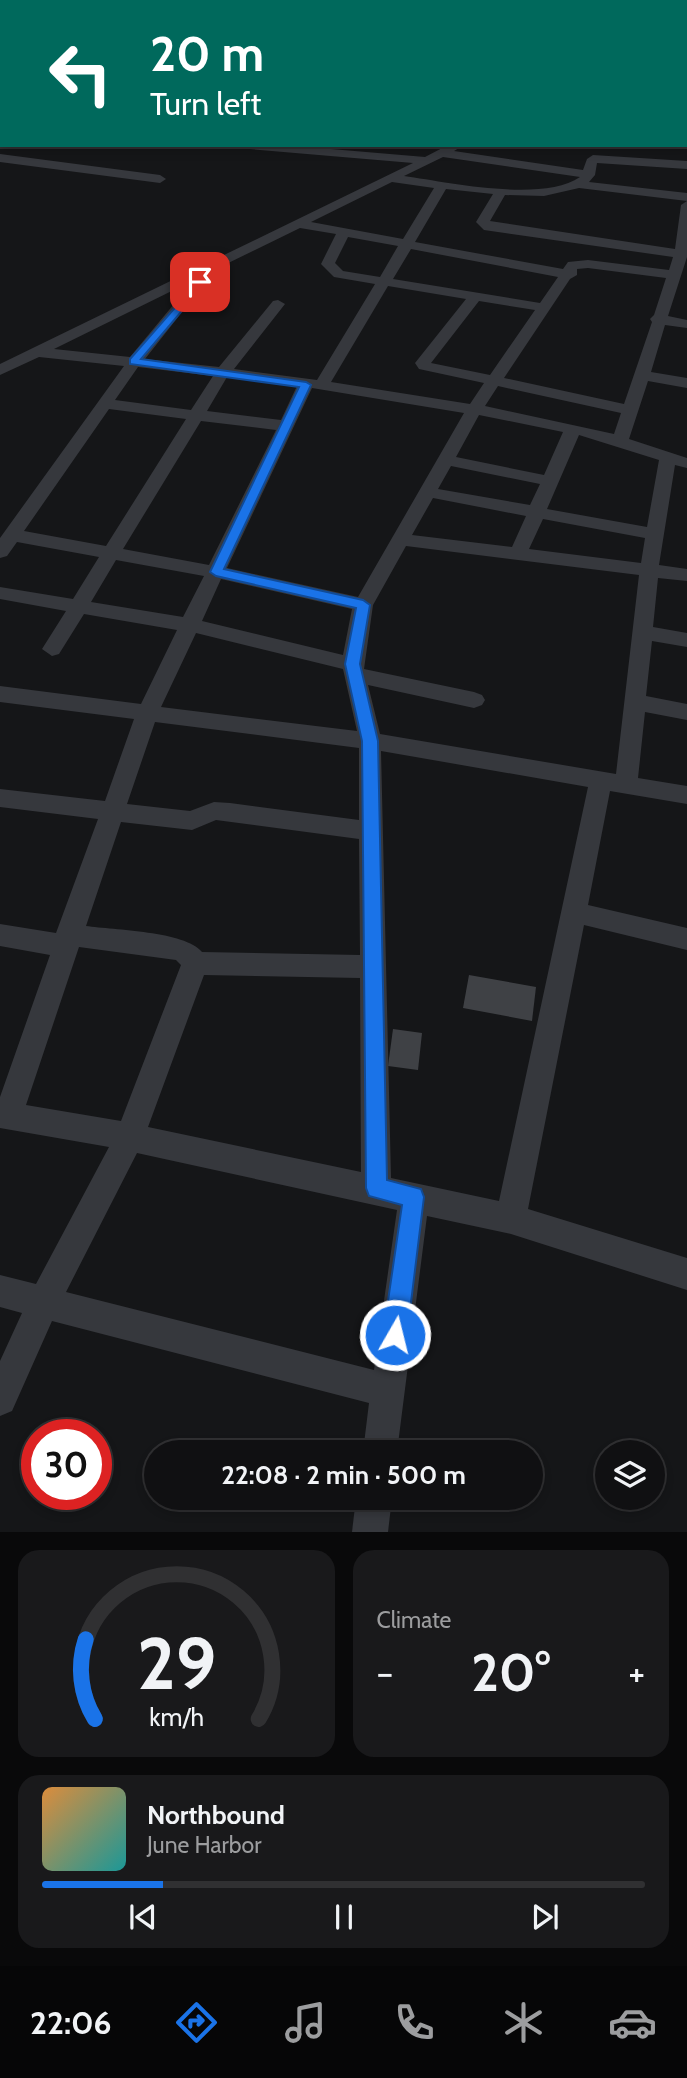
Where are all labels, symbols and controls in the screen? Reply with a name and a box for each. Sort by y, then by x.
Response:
text: 20 m [150,24,264,83]
icon: left [35,28,126,119]
text: Turn left [150,84,261,123]
pin [170,252,230,312]
icon: arrive [181,263,219,301]
position arrow [358,1298,432,1372]
speed limit sign: 30 [21,1419,112,1510]
map controls [595,1440,665,1510]
button: layers [595,1440,665,1510]
text: 22:08 · 2 min · 500 m [221,1459,466,1491]
text: Climate [377,1606,451,1634]
text: 29 [137,1620,216,1708]
text: 20° [471,1641,550,1704]
text: − [377,1649,393,1696]
text: + [628,1649,645,1696]
text: km/h [149,1702,204,1732]
text: Northbound [147,1799,285,1831]
text: June Harbor [147,1831,261,1859]
icon: previous [124,1898,162,1936]
icon: pause [325,1898,363,1936]
icon: next [526,1898,564,1936]
icon: directions [172,1998,221,2047]
icon: music [281,1998,330,2047]
icon: phone [390,1998,439,2047]
icon: climate [499,1998,548,2047]
icon: car [608,1998,657,2047]
text: 22:06 [30,2003,112,2042]

